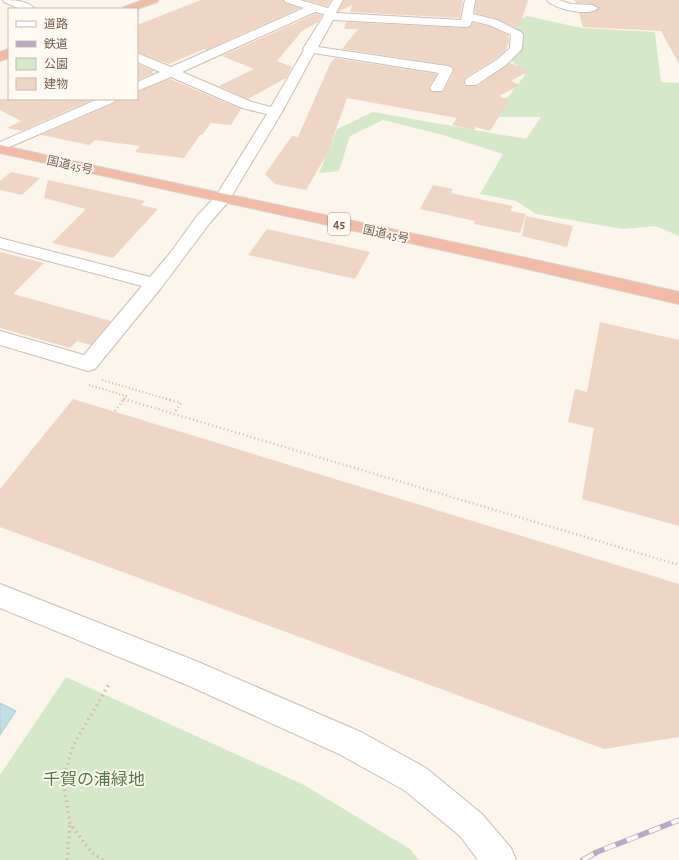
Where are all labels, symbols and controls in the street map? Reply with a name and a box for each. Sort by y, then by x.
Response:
legend [8,8,138,100]
text: 道路 [44,17,68,30]
text: 鉄道 [44,37,68,50]
text: 公園 [44,58,68,70]
text: 建物 [44,77,68,90]
street label: 国道45号 [46,153,94,176]
road number: 45 [328,213,350,235]
street label: 国道45号 [362,222,410,245]
park label: 千賀の浦緑地 [43,770,145,788]

